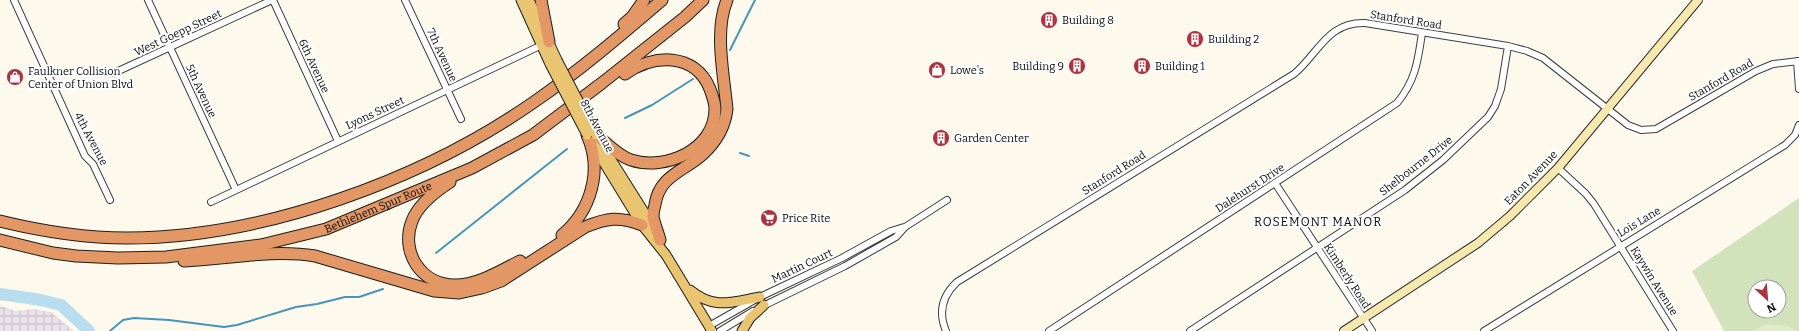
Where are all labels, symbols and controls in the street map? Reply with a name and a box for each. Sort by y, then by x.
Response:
street label: West Goepp Street [132,7,224,59]
street label: Stanford Road [1369,8,1443,32]
building icon: Building 8 [1039,10,1059,30]
place label: Building 8 [1062,14,1114,27]
street label: 7th Avenue [424,26,460,84]
building icon: Building 2 [1185,29,1205,49]
place label: Building 2 [1208,33,1259,46]
street label: 6th Avenue [296,37,332,95]
building icon: Building 9 [1067,56,1087,76]
building icon: Building 1 [1132,56,1152,76]
street label: Stanford Road [1686,56,1756,104]
shop icon: Lowe's [927,60,947,80]
place label: Building 9 [1012,60,1064,73]
place label: Building 1 [1155,60,1205,73]
street label: 5th Avenue [183,62,219,120]
place label: Lowe's [950,64,984,77]
place label: Faulkner Collision Center of Union Blvd [28,65,134,91]
shop icon: Faulkner Collision Center of Union Blvd [5,67,25,87]
street label: Lyons Street [344,94,406,132]
street label: 8th Avenue [578,97,616,155]
street label: 4th Avenue [72,110,110,168]
building icon: Garden Center [931,128,951,148]
place label: Garden Center [954,132,1029,145]
street label: Shelbourne Drive [1377,133,1455,199]
street label: Stanford Road [1080,148,1149,198]
street label: Eaton Avenue [1502,148,1560,208]
street label: Dalehurst Drive [1213,161,1287,215]
street label: Bethlehem Spur Route [322,179,434,235]
street label: Lois Lane [1615,204,1663,240]
supermarket icon: Price Rite [759,208,779,228]
place label: Price Rite [782,212,830,225]
district label: ROSEMONT MANOR [1254,215,1382,229]
street label: Kimberly Road [1321,241,1373,312]
street label: Kaywin Avenue [1628,244,1680,318]
street label: Martin Court [769,246,835,286]
north arrow [1747,279,1787,319]
text: N [1764,300,1778,315]

